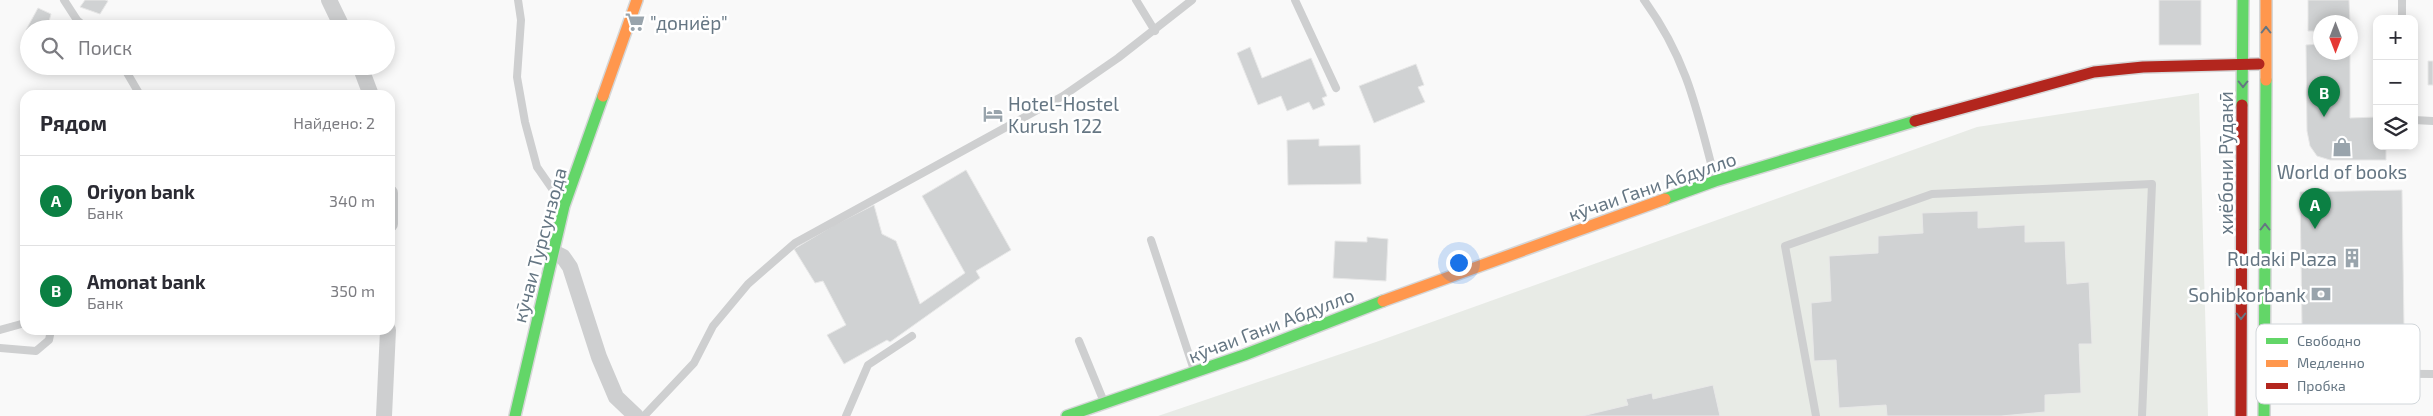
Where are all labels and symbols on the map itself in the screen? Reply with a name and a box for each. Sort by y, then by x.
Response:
supermarket icon: "дониёр" [624,11,646,33]
place label: "дониёр" [650,11,728,34]
north arrow [2313,15,2358,60]
one-way arrow [2261,26,2271,34]
pin: B [2308,76,2340,117]
one-way arrow [2238,80,2248,88]
street label: хиёбони Рӯдакӣ [2214,91,2238,235]
place label: Hotel-Hostel Kurush 122 [1008,92,1119,137]
hotel icon: Hotel-Hostel Kurush 122 [982,103,1004,125]
shop icon: World of books [2331,136,2353,158]
street label: кӯчаи Гани Абдулло [1565,146,1739,227]
place label: World of books [2277,160,2407,183]
street label: кӯчаи Турсунзода [507,165,572,325]
pin: A [2299,188,2331,229]
one-way arrow [2260,223,2270,231]
place label: Rudaki Plaza [2227,247,2337,270]
building icon: Rudaki Plaza [2341,247,2363,269]
your location [1446,250,1472,276]
street label: кӯчаи Гани Абдулло [1185,283,1358,368]
place label: Sohibkorbank [2188,283,2306,306]
bank icon: Sohibkorbank [2310,283,2332,305]
one-way arrow [2236,312,2246,320]
legend [2256,324,2420,404]
text: Свободно [2297,332,2361,349]
text: Медленно [2297,354,2365,371]
text: Пробка [2297,377,2346,394]

